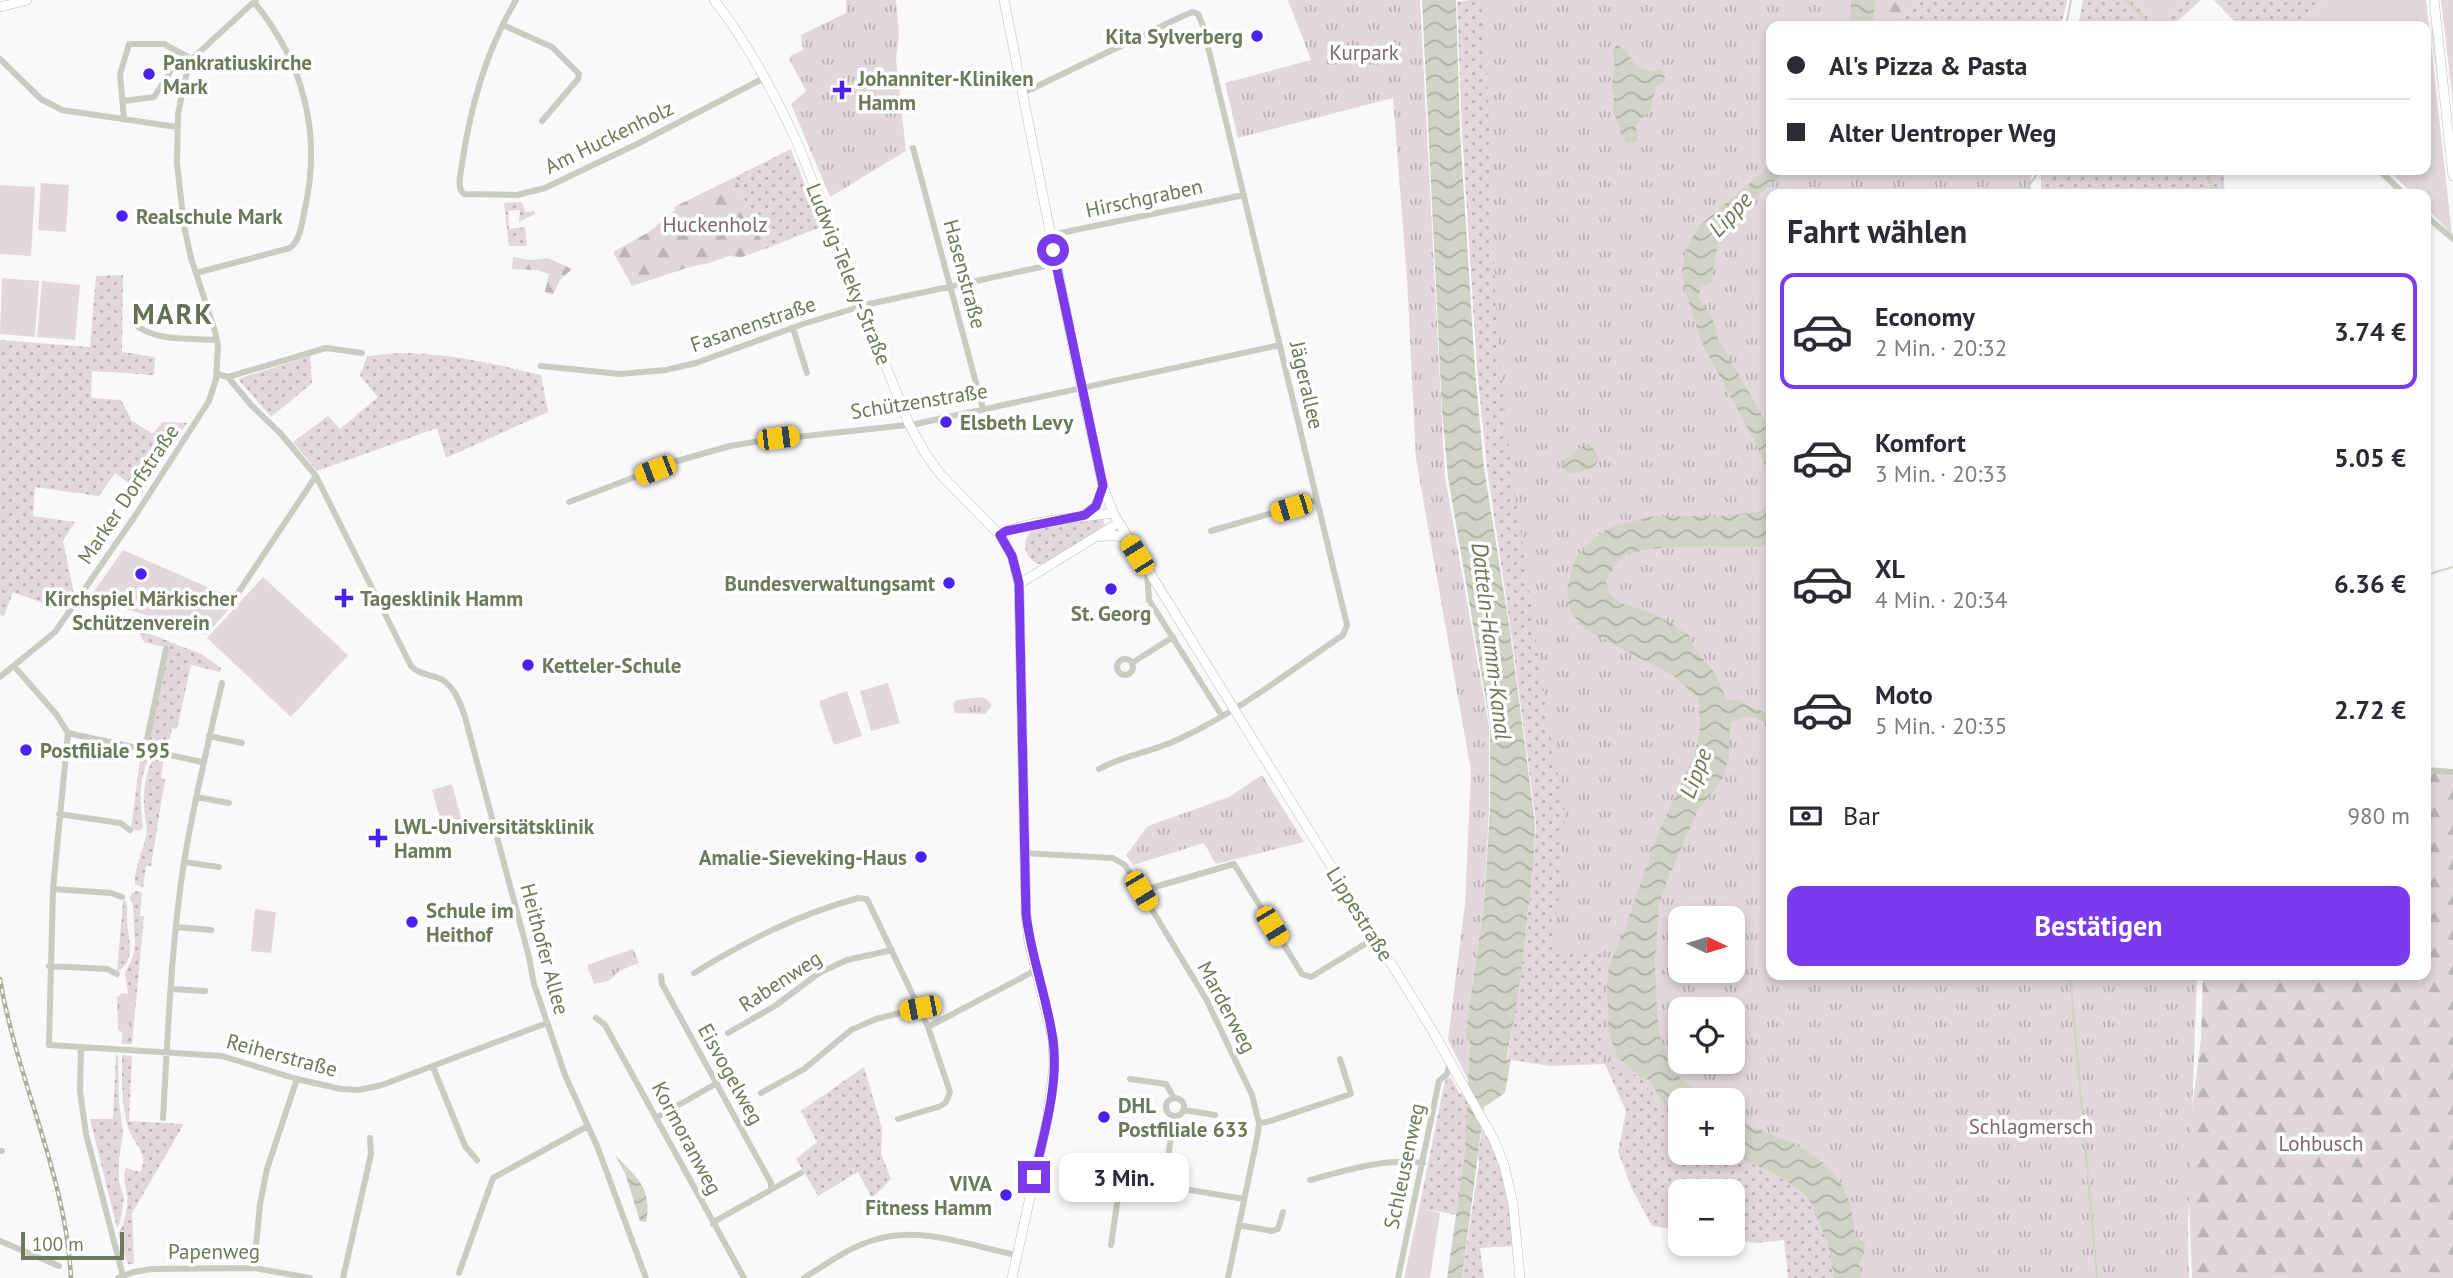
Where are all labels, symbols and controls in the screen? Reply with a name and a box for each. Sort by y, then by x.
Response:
place label: Kita Sylverberg [1105,23,1243,50]
marker: Kita Sylverberg [1249,28,1265,44]
park label: Kurpark [1329,39,1399,66]
place label: Pankratiuskirche Mark [163,49,312,100]
text: Al's Pizza & Pasta [1829,49,2027,82]
place label: Johanniter-Kliniken Hamm [857,65,1034,116]
marker: Pankratiuskirche Mark [141,66,157,82]
marker: Johanniter-Kliniken Hamm [832,80,852,100]
street label: Am Huckenholz [540,94,678,180]
text: Alter Uentroper Weg [1829,116,2056,149]
street label: Hirschgraben [1083,172,1205,224]
street label: Ludwig-Teleky-Straße [800,179,898,369]
water label: Lippe [1702,185,1758,243]
place label: Realschule Mark [136,203,283,230]
marker: Realschule Mark [114,208,130,224]
text: Fahrt wählen [1787,210,1967,252]
park label: Huckenholz [662,211,768,238]
street label: Hasenstraße [937,216,993,332]
route start [1037,234,1069,266]
street label: Fasanenstraße [687,290,819,358]
district label: MARK [132,295,214,332]
icon: car [1791,300,1854,363]
text: Economy [1875,300,1975,333]
text: 3.74 € [2334,315,2406,348]
text: 2 Min. · 20:32 [1875,333,2007,362]
street label: Jägerallee [1284,337,1330,432]
street label: Schützenstraße [849,377,989,425]
place label: Elsbeth Levy [960,409,1074,436]
marker: Elsbeth Levy [938,414,954,430]
street label: Marker Dorfstraße [71,419,185,569]
car [756,425,801,451]
icon: car [1791,426,1854,489]
text: Komfort [1875,426,1966,459]
text: 5.05 € [2334,441,2406,474]
car [632,453,679,487]
text: 3 Min. · 20:33 [1875,459,2007,488]
car [1268,492,1315,524]
car [1117,532,1158,578]
water label: Datteln-Hamm-Kanal [1465,541,1519,741]
icon: car [1791,552,1854,615]
text: XL [1875,552,1905,585]
marker: Kirchspiel Märkischer Schützenverein [133,566,149,582]
text: 6.36 € [2334,567,2406,600]
place label: Bundesverwaltungsamt [725,570,936,597]
marker: Bundesverwaltungsamt [941,575,957,591]
marker: St. Georg [1103,581,1119,597]
place label: Kirchspiel Märkischer Schützenverein [45,585,238,636]
place label: Tagesklinik Hamm [360,585,523,612]
text: 4 Min. · 20:34 [1875,585,2007,614]
marker: Tagesklinik Hamm [334,588,354,608]
place label: St. Georg [1071,600,1151,627]
place label: Ketteler-Schule [542,652,681,679]
marker: Ketteler-Schule [520,657,536,673]
icon: car [1791,678,1854,741]
text: Moto [1875,678,1933,711]
text: 2.72 € [2334,693,2406,726]
text: 5 Min. · 20:35 [1875,711,2007,740]
place label: Postfiliale 595 [40,737,170,764]
marker: Postfiliale 595 [18,742,34,758]
water label: Lippe [1672,744,1718,802]
icon: cash [1787,797,1825,835]
text: Bar [1843,799,1880,832]
text: 980 m [2348,801,2410,830]
place label: LWL-Universitätsklinik Hamm [394,813,595,864]
marker: LWL-Universitätsklinik Hamm [368,828,388,848]
place label: Amalie-Sieveking-Haus [699,844,907,871]
marker: Amalie-Sieveking-Haus [913,849,929,865]
street label: Lippestraße [1320,862,1400,966]
car [1122,868,1161,914]
street label: Heithofer Allee [515,880,575,1018]
button: Bestätigen [1787,886,2410,966]
place label: Schule im Heithof [426,897,514,948]
car [1253,903,1292,949]
north arrow [1668,906,1745,984]
map controls [1668,906,1745,1256]
marker: Schule im Heithof [404,914,420,930]
street label: Rabenweg [734,944,826,1018]
street label: Marderweg [1192,956,1262,1058]
car [898,994,943,1022]
button: locate [1668,997,1745,1074]
street label: Eisvogelweg [692,1019,770,1129]
street label: Reiherstraße [224,1027,340,1083]
street label: Kormoranweg [646,1077,728,1199]
button: + [1668,1088,1745,1165]
place label: DHL Postfiliale 633 [1118,1092,1248,1143]
street label: Schleusenweg [1377,1101,1431,1231]
marker: DHL Postfiliale 633 [1096,1109,1112,1125]
park label: Schlagmersch [1969,1113,2093,1140]
park label: Lohbusch [2279,1130,2363,1157]
callout: 3 Min. [1058,1152,1188,1202]
route end [1018,1161,1050,1193]
text: 3 Min. [1093,1163,1155,1192]
place label: VIVA Fitness Hamm [865,1170,992,1221]
button: − [1668,1179,1745,1256]
marker: VIVA Fitness Hamm [998,1187,1014,1203]
scale bar [21,1229,124,1261]
text: 100 m [32,1232,84,1256]
street label: Papenweg [168,1238,260,1265]

